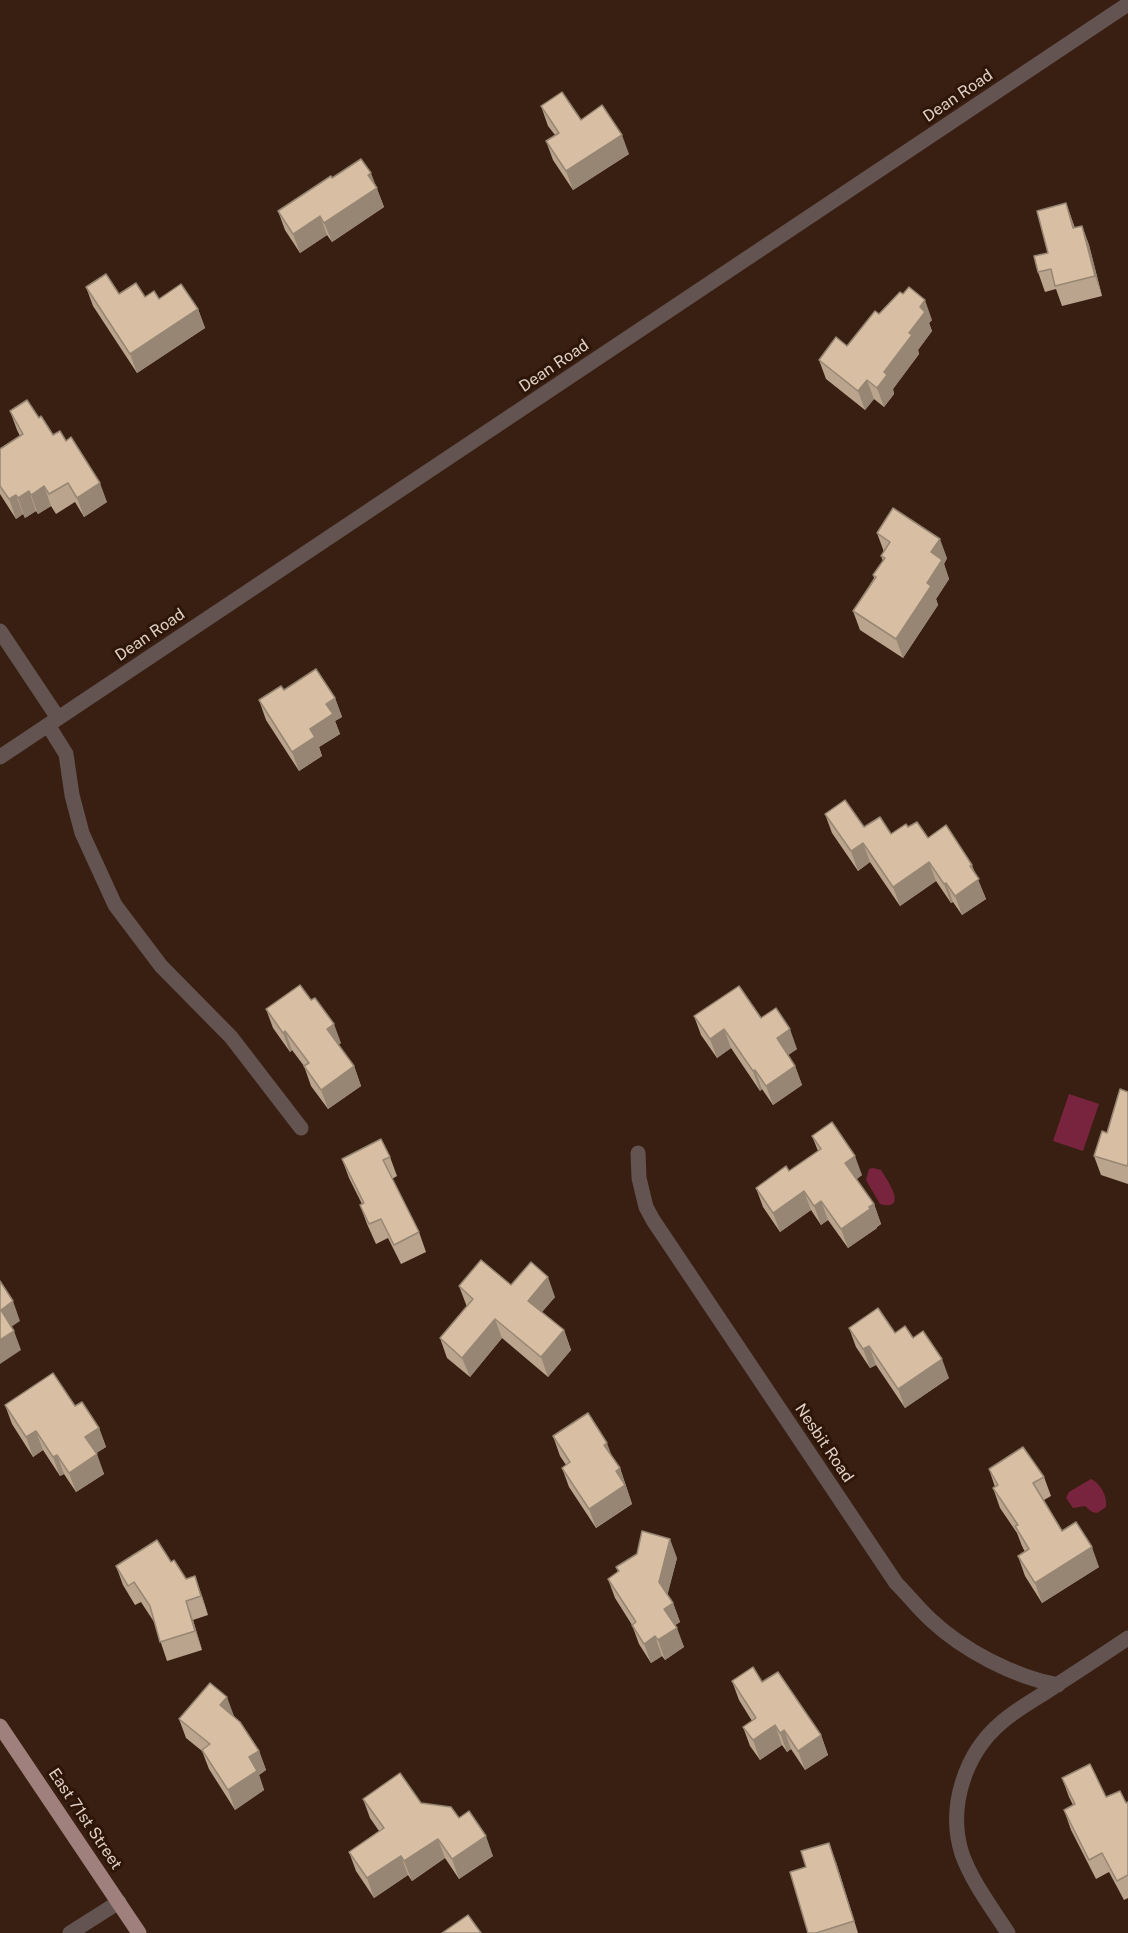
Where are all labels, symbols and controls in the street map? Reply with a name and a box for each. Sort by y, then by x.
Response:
street label: Dean Road [920,66,996,126]
street label: Dean Road [516,336,592,396]
street label: Dean Road [112,605,188,665]
street label: Nesbit Road [791,1400,857,1486]
street label: East 71st Street [44,1765,126,1873]

